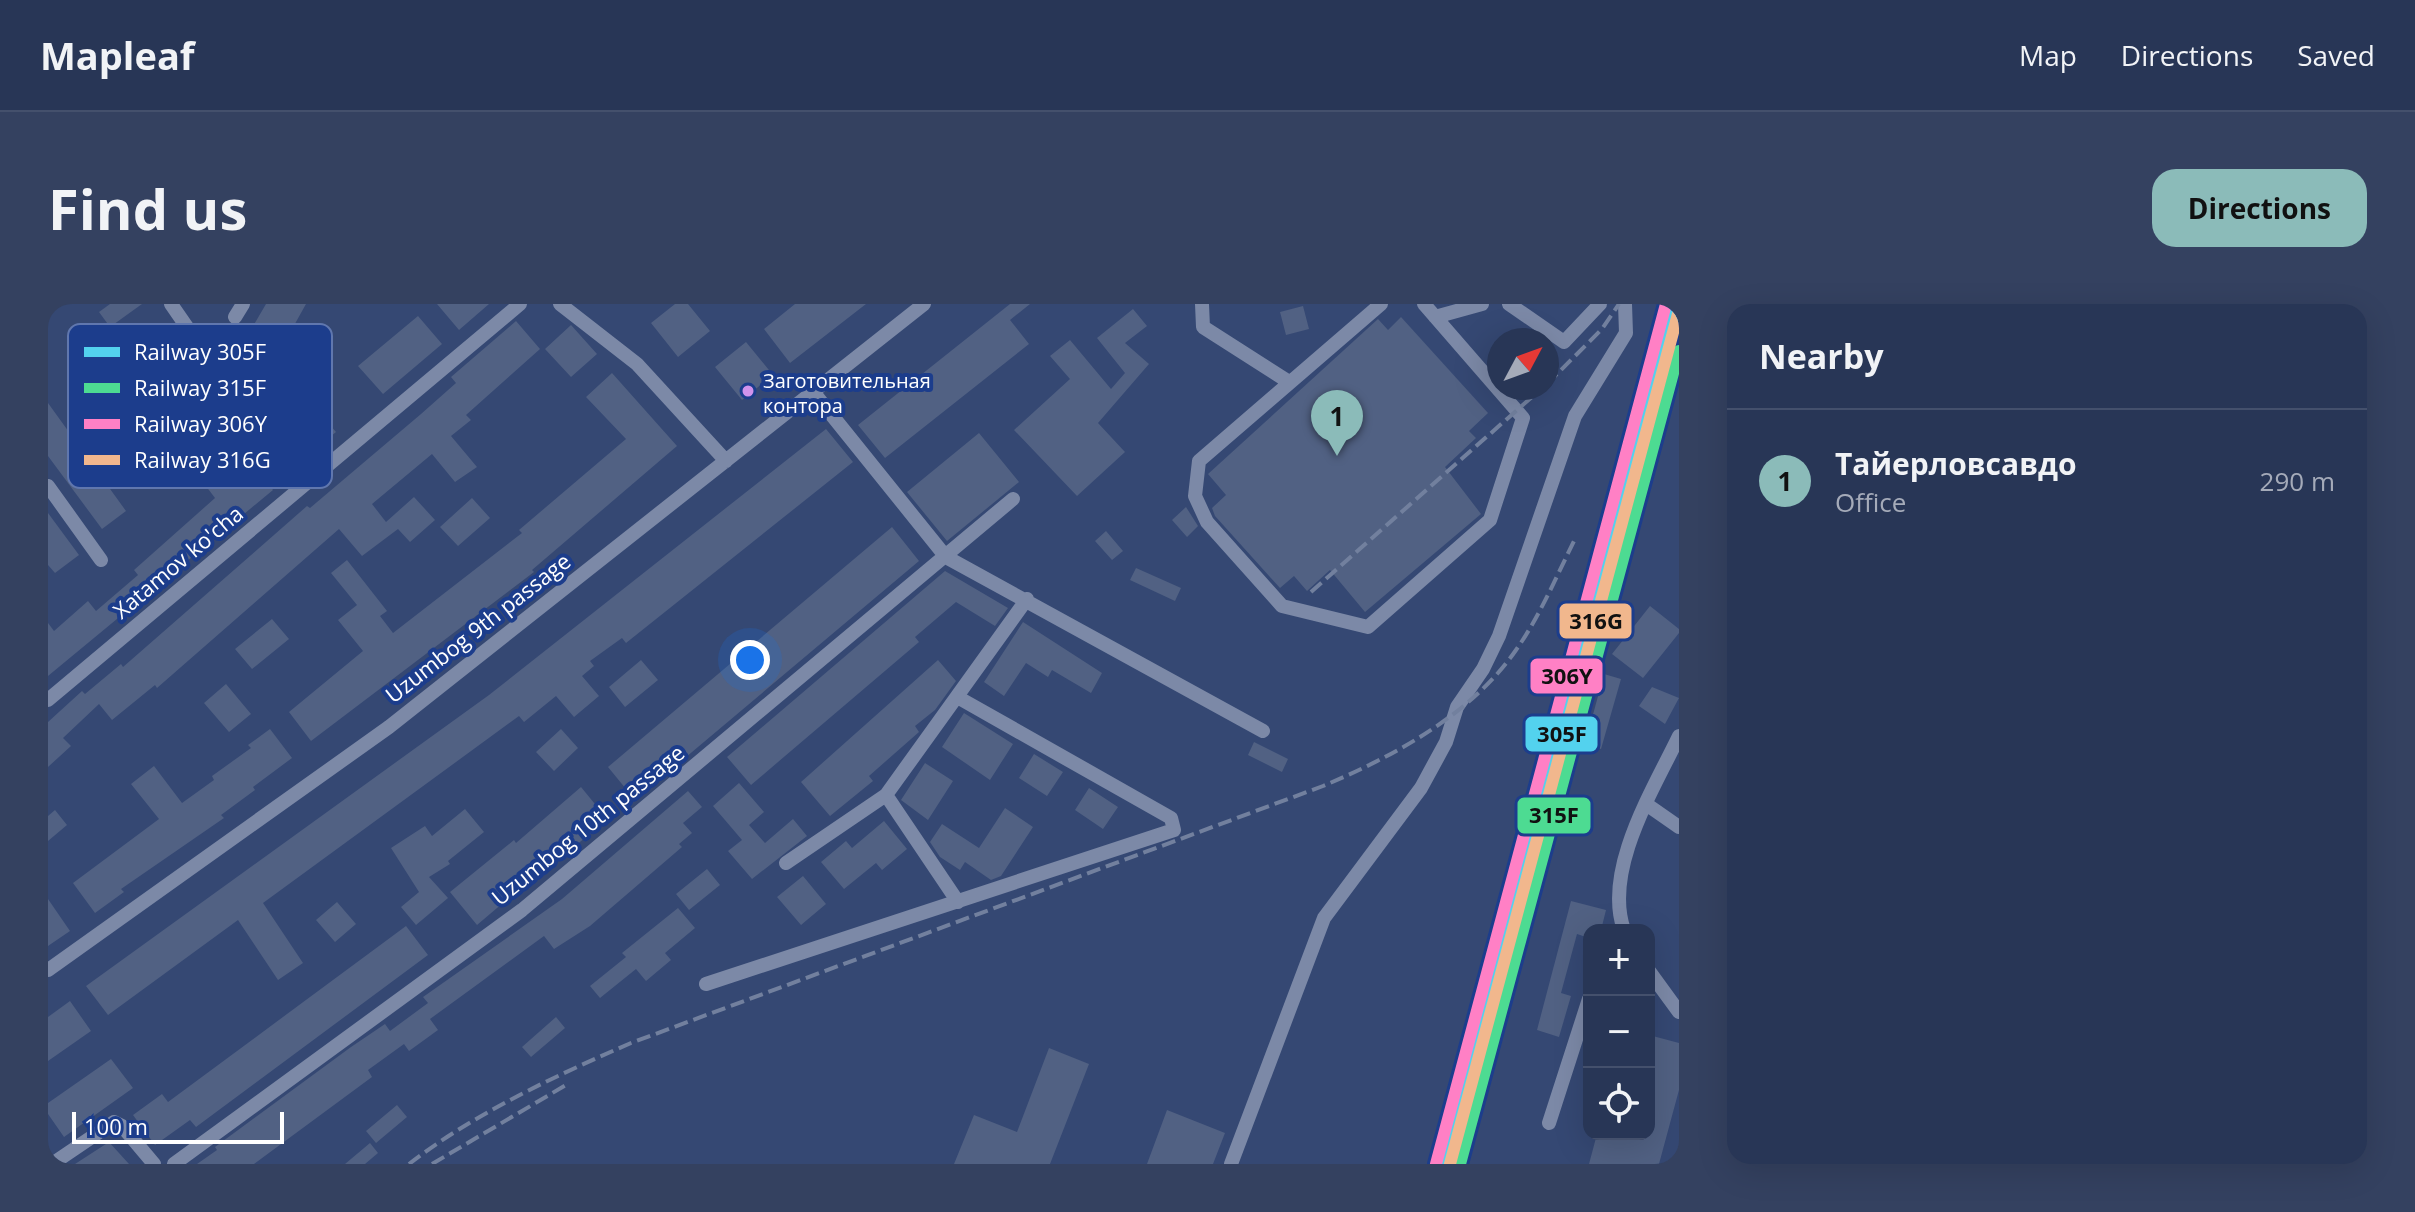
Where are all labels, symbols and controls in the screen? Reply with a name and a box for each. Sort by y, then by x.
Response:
text: Mapleaf [40,29,195,81]
text: Map [2019,36,2077,74]
text: Directions [2121,36,2253,74]
text: Saved [2297,36,2375,74]
button: Directions [2152,169,2367,247]
text: Find us [48,170,247,246]
legend [68,324,332,488]
north arrow [1487,328,1559,400]
text: Nearby [1759,333,1884,379]
text: Railway 305F [134,336,266,366]
place label: Заготовительная контора [763,367,931,419]
text: Railway 315F [134,372,266,402]
marker: Заготовительная контора [740,383,756,399]
pin: 1 [1311,390,1363,456]
text: Railway 306Y [134,408,268,438]
text: Тайерловсавдо [1835,443,2077,484]
text: Railway 316G [134,444,271,474]
text: 1 [1778,463,1792,499]
text: 290 m [2260,463,2335,499]
text: Office [1835,484,1906,520]
street label: Xatamov ko'cha [106,498,249,625]
street label: Uzumbog 9th passage [379,545,576,709]
line badge: 316G [1558,602,1633,640]
text: 316G [1569,605,1623,635]
your location [730,640,770,680]
line badge: 306Y [1529,657,1604,695]
text: 306Y [1541,660,1593,690]
line badge: 305F [1524,715,1599,753]
text: 305F [1537,718,1587,748]
street label: Uzumbog 10th passage [485,737,690,911]
line badge: 315F [1516,796,1592,835]
text: 315F [1529,799,1579,829]
map controls [1583,924,1655,1140]
button: + [1583,924,1655,996]
button: − [1583,996,1655,1068]
button: locate [1583,1068,1655,1140]
scale bar [72,1108,284,1144]
text: 100 m [84,1111,148,1141]

